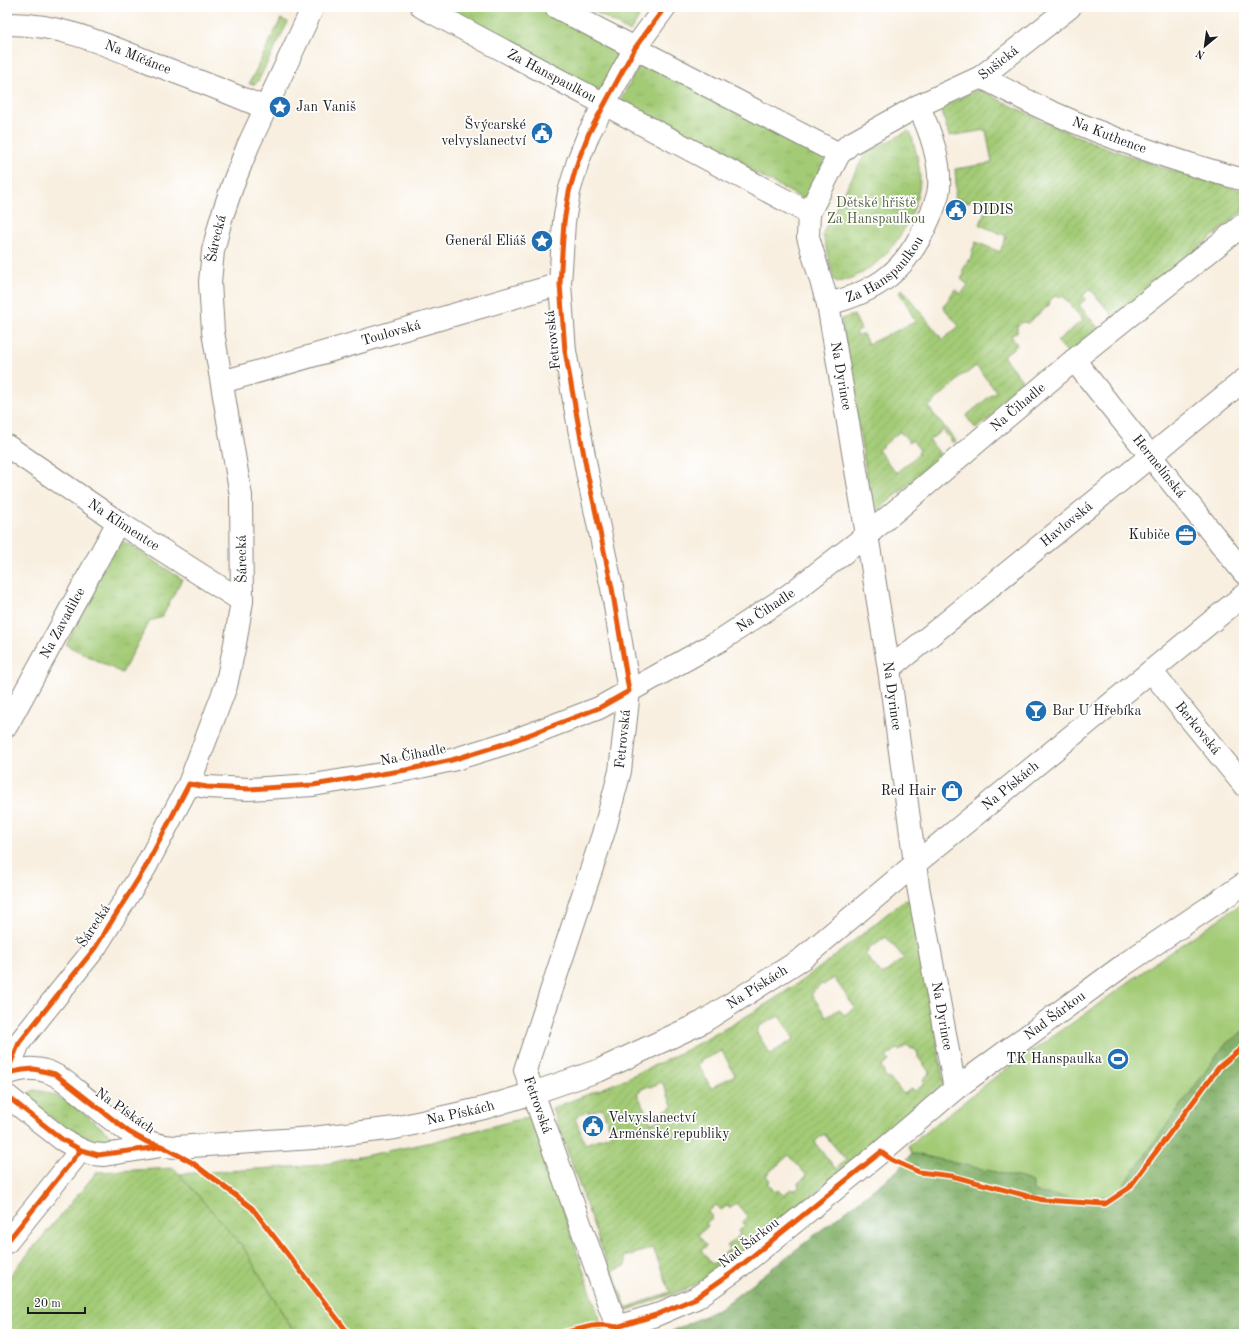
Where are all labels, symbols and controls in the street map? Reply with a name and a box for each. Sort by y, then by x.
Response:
north arrow [1185,26,1225,66]
street label: Na Míčánce [103,38,173,77]
street label: Sušická [976,43,1021,83]
text: N [1194,46,1207,60]
street label: Za Hanspaulkou [505,47,599,106]
place icon: Jan Vaniš [267,94,293,120]
place label: Jan Vaniš [296,100,356,114]
place label: Švýcarské velvyslanectví [441,115,526,148]
street label: Na Kuthence [1070,115,1148,156]
public building icon: Švýcarské velvyslanectví [529,120,555,146]
park label: Dětské hřiště Za Hanspaulkou [827,196,926,226]
public building icon: DIDIS [943,197,969,223]
place label: DIDIS [972,203,1014,217]
street label: Šárecká [202,213,229,263]
place icon: Generál Eliáš [529,228,555,254]
place label: Generál Eliáš [445,234,526,248]
street label: Za Hanspaulkou [844,234,926,305]
street label: Fetrovská [543,310,563,370]
street label: Toulovská [360,318,423,348]
street label: Na Dyrince [828,341,854,411]
street label: Na Čihadle [988,380,1048,434]
street label: Hermelínská [1130,432,1188,501]
street label: Na Klimentce [85,497,162,554]
street label: Havlovská [1038,499,1095,550]
office icon: Kubiče [1173,522,1199,548]
place label: Kubiče [1128,528,1170,542]
street label: Šárecká [232,535,249,583]
street label: Na Zavadilce [38,585,88,661]
street label: Na Čihadle [734,586,798,635]
street label: Na Dyrince [880,661,904,731]
bar icon: Bar U Hřebíka [1023,698,1049,724]
street label: Berkovská [1172,699,1223,757]
place label: Bar U Hřebíka [1052,704,1142,718]
street label: Fetrovská [613,709,633,769]
street label: Na Čihadle [378,739,447,768]
street label: Na Pískách [979,758,1042,813]
shop icon: Red Hair [939,778,965,804]
place label: Red Hair [881,784,936,798]
street label: Šárecká [73,900,113,950]
street label: Na Pískách [724,963,790,1012]
street label: Na Dyrince [929,981,955,1051]
street label: Nad Šárkou [1022,988,1088,1043]
sports icon: TK Hanspaulka [1105,1046,1131,1072]
place label: TK Hanspaulka [1006,1052,1102,1066]
street label: Fetrovská [521,1074,554,1135]
street label: Na Pískách [93,1085,158,1137]
street label: Na Pískách [425,1098,496,1128]
place label: Velvyslanectví Arménské republiky [608,1111,730,1141]
public building icon: Velvyslanectví Arménské republiky [580,1113,606,1139]
street label: Nad Šárkou [714,1213,782,1271]
scale bar [28,1289,85,1315]
text: 20 m [34,1298,61,1310]

